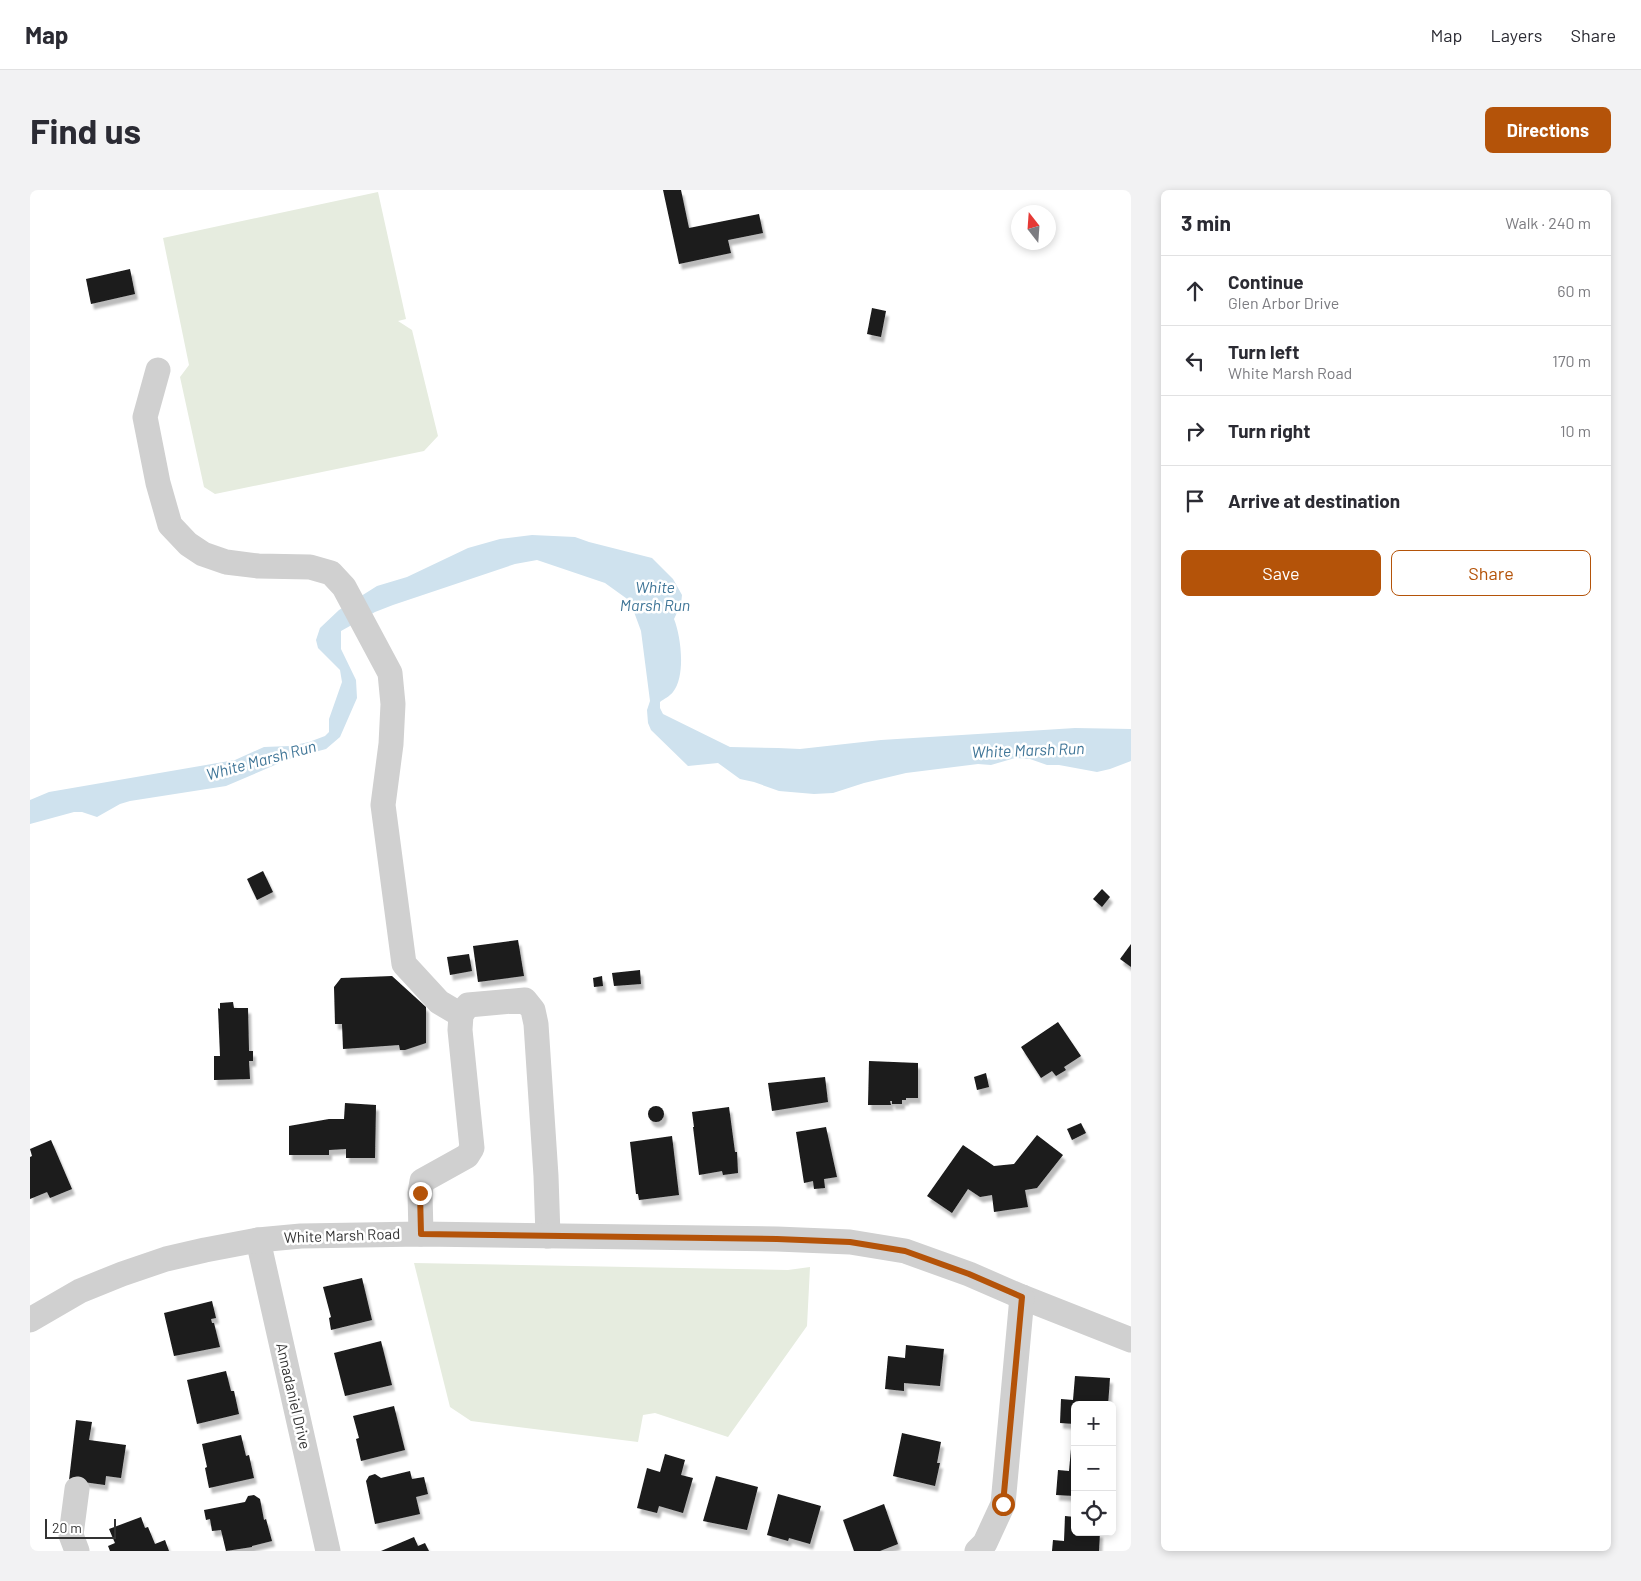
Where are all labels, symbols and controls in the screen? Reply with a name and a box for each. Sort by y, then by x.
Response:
text: Map [25,20,68,49]
text: Map [1430,24,1462,46]
text: Layers [1490,24,1543,46]
text: Share [1571,24,1616,46]
button: Directions [1485,107,1611,153]
text: Find us [30,109,141,151]
north arrow [1011,205,1056,250]
text: 3 min [1181,210,1231,235]
text: Walk · 240 m [1505,213,1591,232]
text: Continue [1228,270,1304,293]
icon: ahead [1181,277,1209,305]
text: 60 m [1557,281,1591,300]
text: Glen Arbor Drive [1228,293,1339,312]
text: Turn left [1228,340,1299,363]
icon: left [1181,347,1209,375]
text: 170 m [1552,351,1591,370]
text: White Marsh Road [1228,363,1352,382]
icon: right [1181,417,1209,445]
text: Turn right [1228,419,1310,442]
text: 10 m [1560,421,1591,440]
icon: arrive [1181,487,1209,515]
text: Arrive at destination [1228,489,1400,512]
button: Save [1181,550,1381,596]
button: Share [1391,550,1591,596]
water label: White Marsh Run [620,577,690,614]
water label: White Marsh Run [204,736,318,783]
water label: White Marsh Run [971,738,1085,761]
route end [409,1182,432,1205]
street label: White Marsh Road [283,1224,401,1246]
street label: Annadaniel Drive [273,1341,315,1451]
map controls [1071,1401,1116,1536]
button: + [1071,1401,1116,1446]
button: − [1071,1446,1116,1491]
button: locate [1071,1491,1116,1536]
route start [992,1493,1015,1516]
scale bar [45,1516,116,1539]
text: 20 m [52,1519,82,1536]

